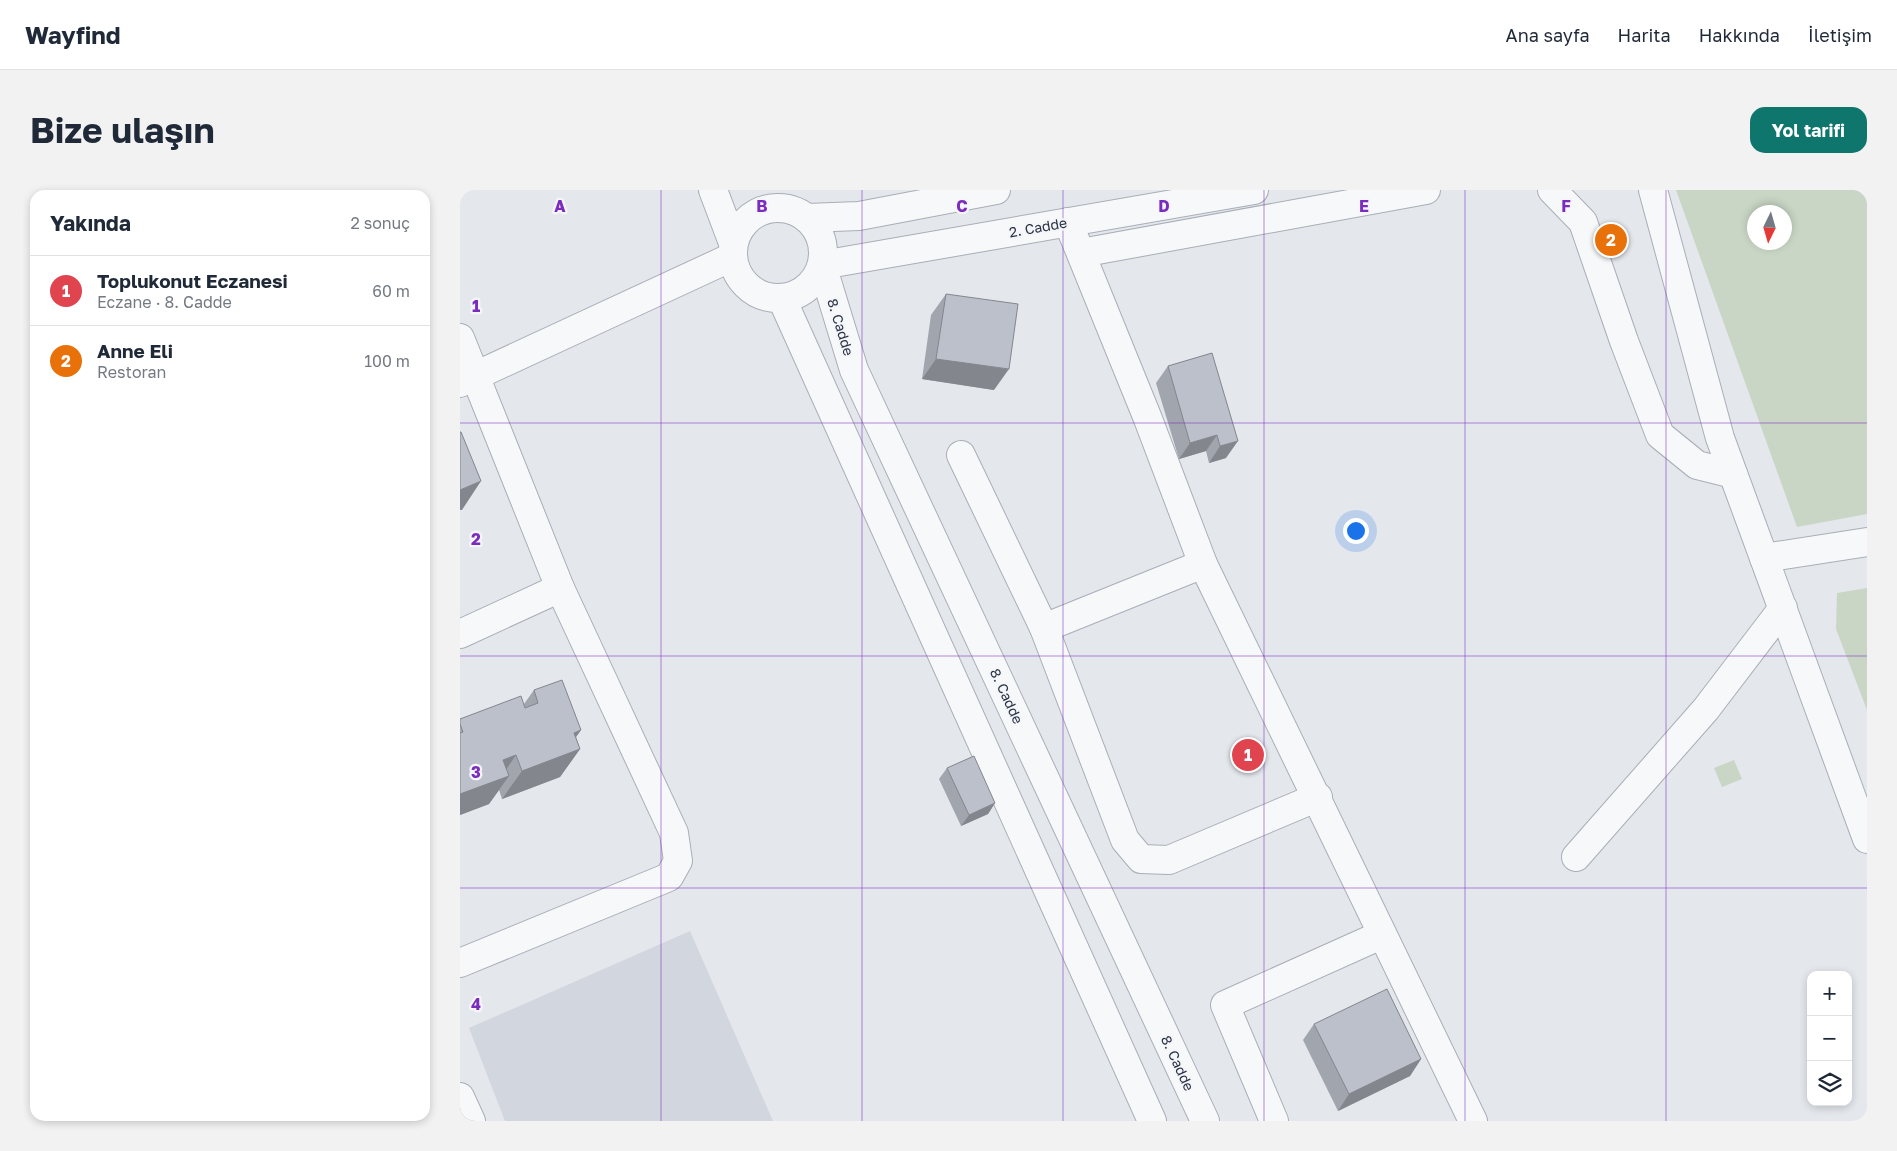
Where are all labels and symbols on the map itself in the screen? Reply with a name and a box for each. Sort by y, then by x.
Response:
text: A [554,196,566,216]
text: B [756,196,768,216]
text: C [956,196,968,216]
text: D [1158,196,1170,216]
text: E [1359,196,1369,216]
text: F [1561,196,1571,216]
north arrow [1747,205,1792,250]
street label: 2. Cadde [1008,214,1068,240]
pin: 2 [1595,221,1627,259]
text: 1 [472,296,480,316]
street label: 8. Cadde [824,296,858,358]
your location [1343,518,1369,544]
text: 2 [471,529,481,549]
street label: 8. Cadde [987,666,1027,726]
pin: 1 [1232,736,1264,774]
text: 3 [471,762,481,782]
text: 4 [471,994,481,1014]
street label: 8. Cadde [1158,1033,1198,1093]

